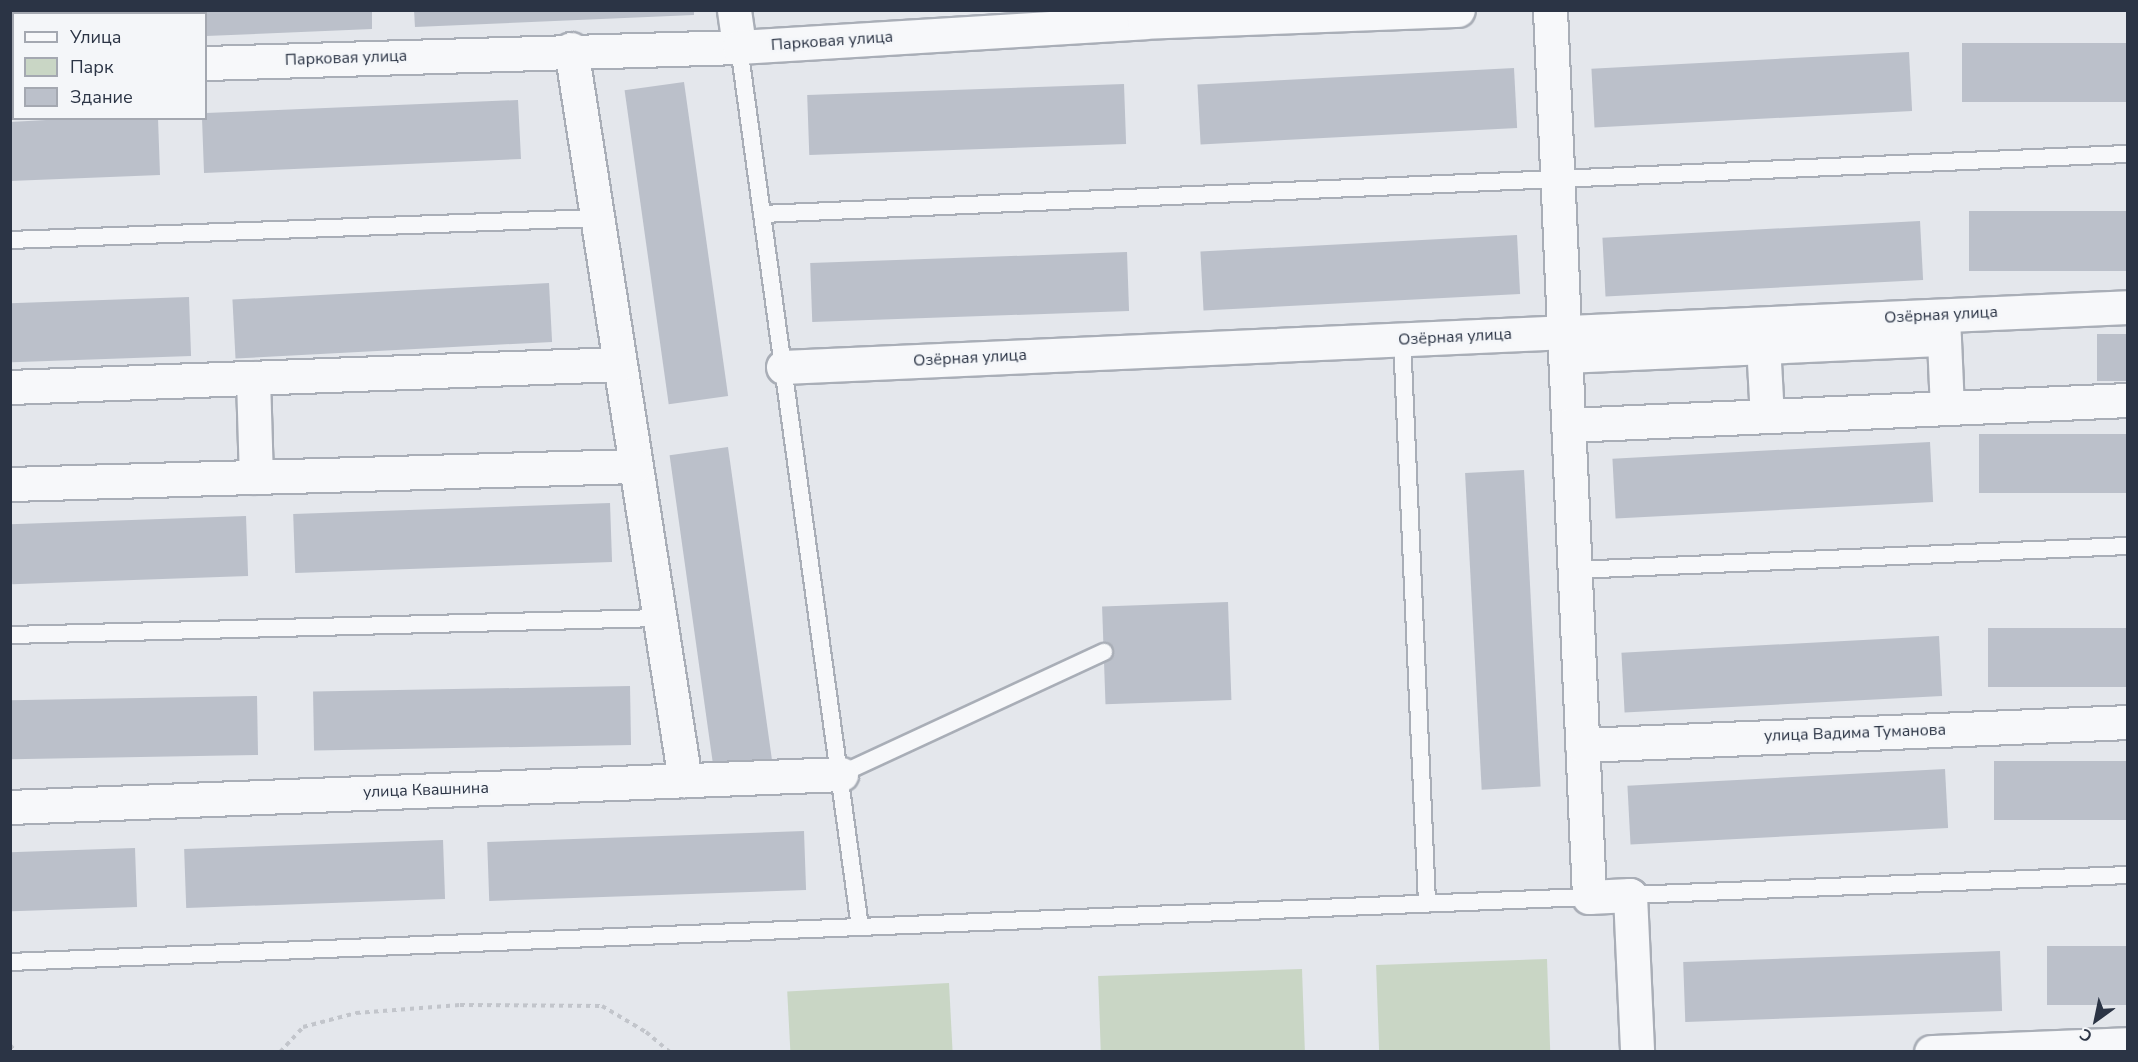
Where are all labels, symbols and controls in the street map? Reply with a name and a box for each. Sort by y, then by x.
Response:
legend [12,12,207,120]
text: Улица [70,25,121,49]
street label: Парковая улица [770,27,894,55]
street label: Парковая улица [284,46,408,70]
text: Парк [70,55,113,79]
text: Здание [70,85,133,109]
street label: Озёрная улица [1884,302,1998,328]
street label: Озёрная улица [1398,324,1512,350]
street label: Озёрная улица [913,345,1027,371]
street label: улица Вадима Туманова [1764,720,1946,746]
street label: улица Квашнина [363,778,489,802]
north arrow [2066,990,2126,1050]
text: С [2076,1023,2097,1047]

